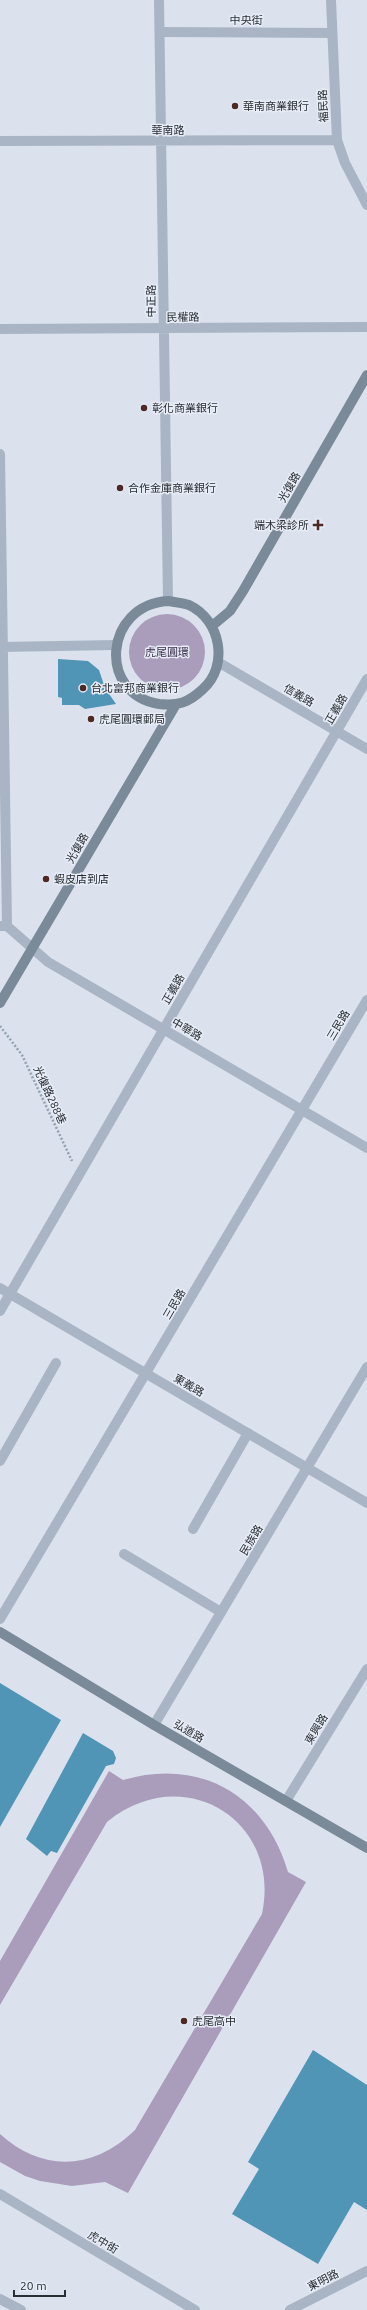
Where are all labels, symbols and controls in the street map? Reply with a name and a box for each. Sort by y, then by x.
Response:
street label: 中央街 [230,14,263,26]
street label: 福民路 [316,89,330,123]
place label: 華南商業銀行 [243,100,309,112]
marker: 華南商業銀行 [230,101,240,111]
street label: 華南路 [152,124,185,136]
street label: 中正路 [145,285,157,318]
street label: 民權路 [166,311,200,323]
place label: 彰化商業銀行 [152,402,218,414]
marker: 彰化商業銀行 [139,403,149,413]
street label: 光復路 [276,470,302,504]
place label: 合作金庫商業銀行 [128,482,216,494]
marker: 合作金庫商業銀行 [115,483,125,493]
place label: 端木梁診所 [254,519,309,531]
marker: 端木梁診所 [312,519,324,531]
park label: 虎尾圓環 [145,646,189,658]
place label: 台北富邦商業銀行 [91,682,179,694]
street label: 信義路 [282,682,316,708]
marker: 台北富邦商業銀行 [78,683,88,693]
street label: 正義路 [323,692,349,726]
place label: 虎尾圓環郵局 [99,713,165,725]
marker: 虎尾圓環郵局 [86,714,96,724]
street label: 光復路 [64,831,90,865]
place label: 蝦皮店到店 [54,873,109,885]
marker: 蝦皮店到店 [41,874,51,884]
street label: 正義路 [160,972,186,1006]
street label: 三民路 [324,1008,352,1042]
street label: 中華路 [170,1016,204,1042]
street label: 光復路288巷 [31,1064,69,1126]
street label: 三民路 [161,1287,187,1321]
street label: 東義路 [172,1372,206,1398]
street label: 民族路 [237,1523,265,1557]
street label: 東興路 [302,1712,330,1746]
street label: 弘道路 [172,1718,206,1744]
place label: 虎尾高中 [192,2015,236,2027]
marker: 虎尾高中 [179,2016,189,2026]
street label: 虎中街 [86,2228,120,2256]
street label: 東明路 [306,2267,340,2293]
scale bar [14,2272,65,2298]
text: 20 m [20,2279,47,2292]

